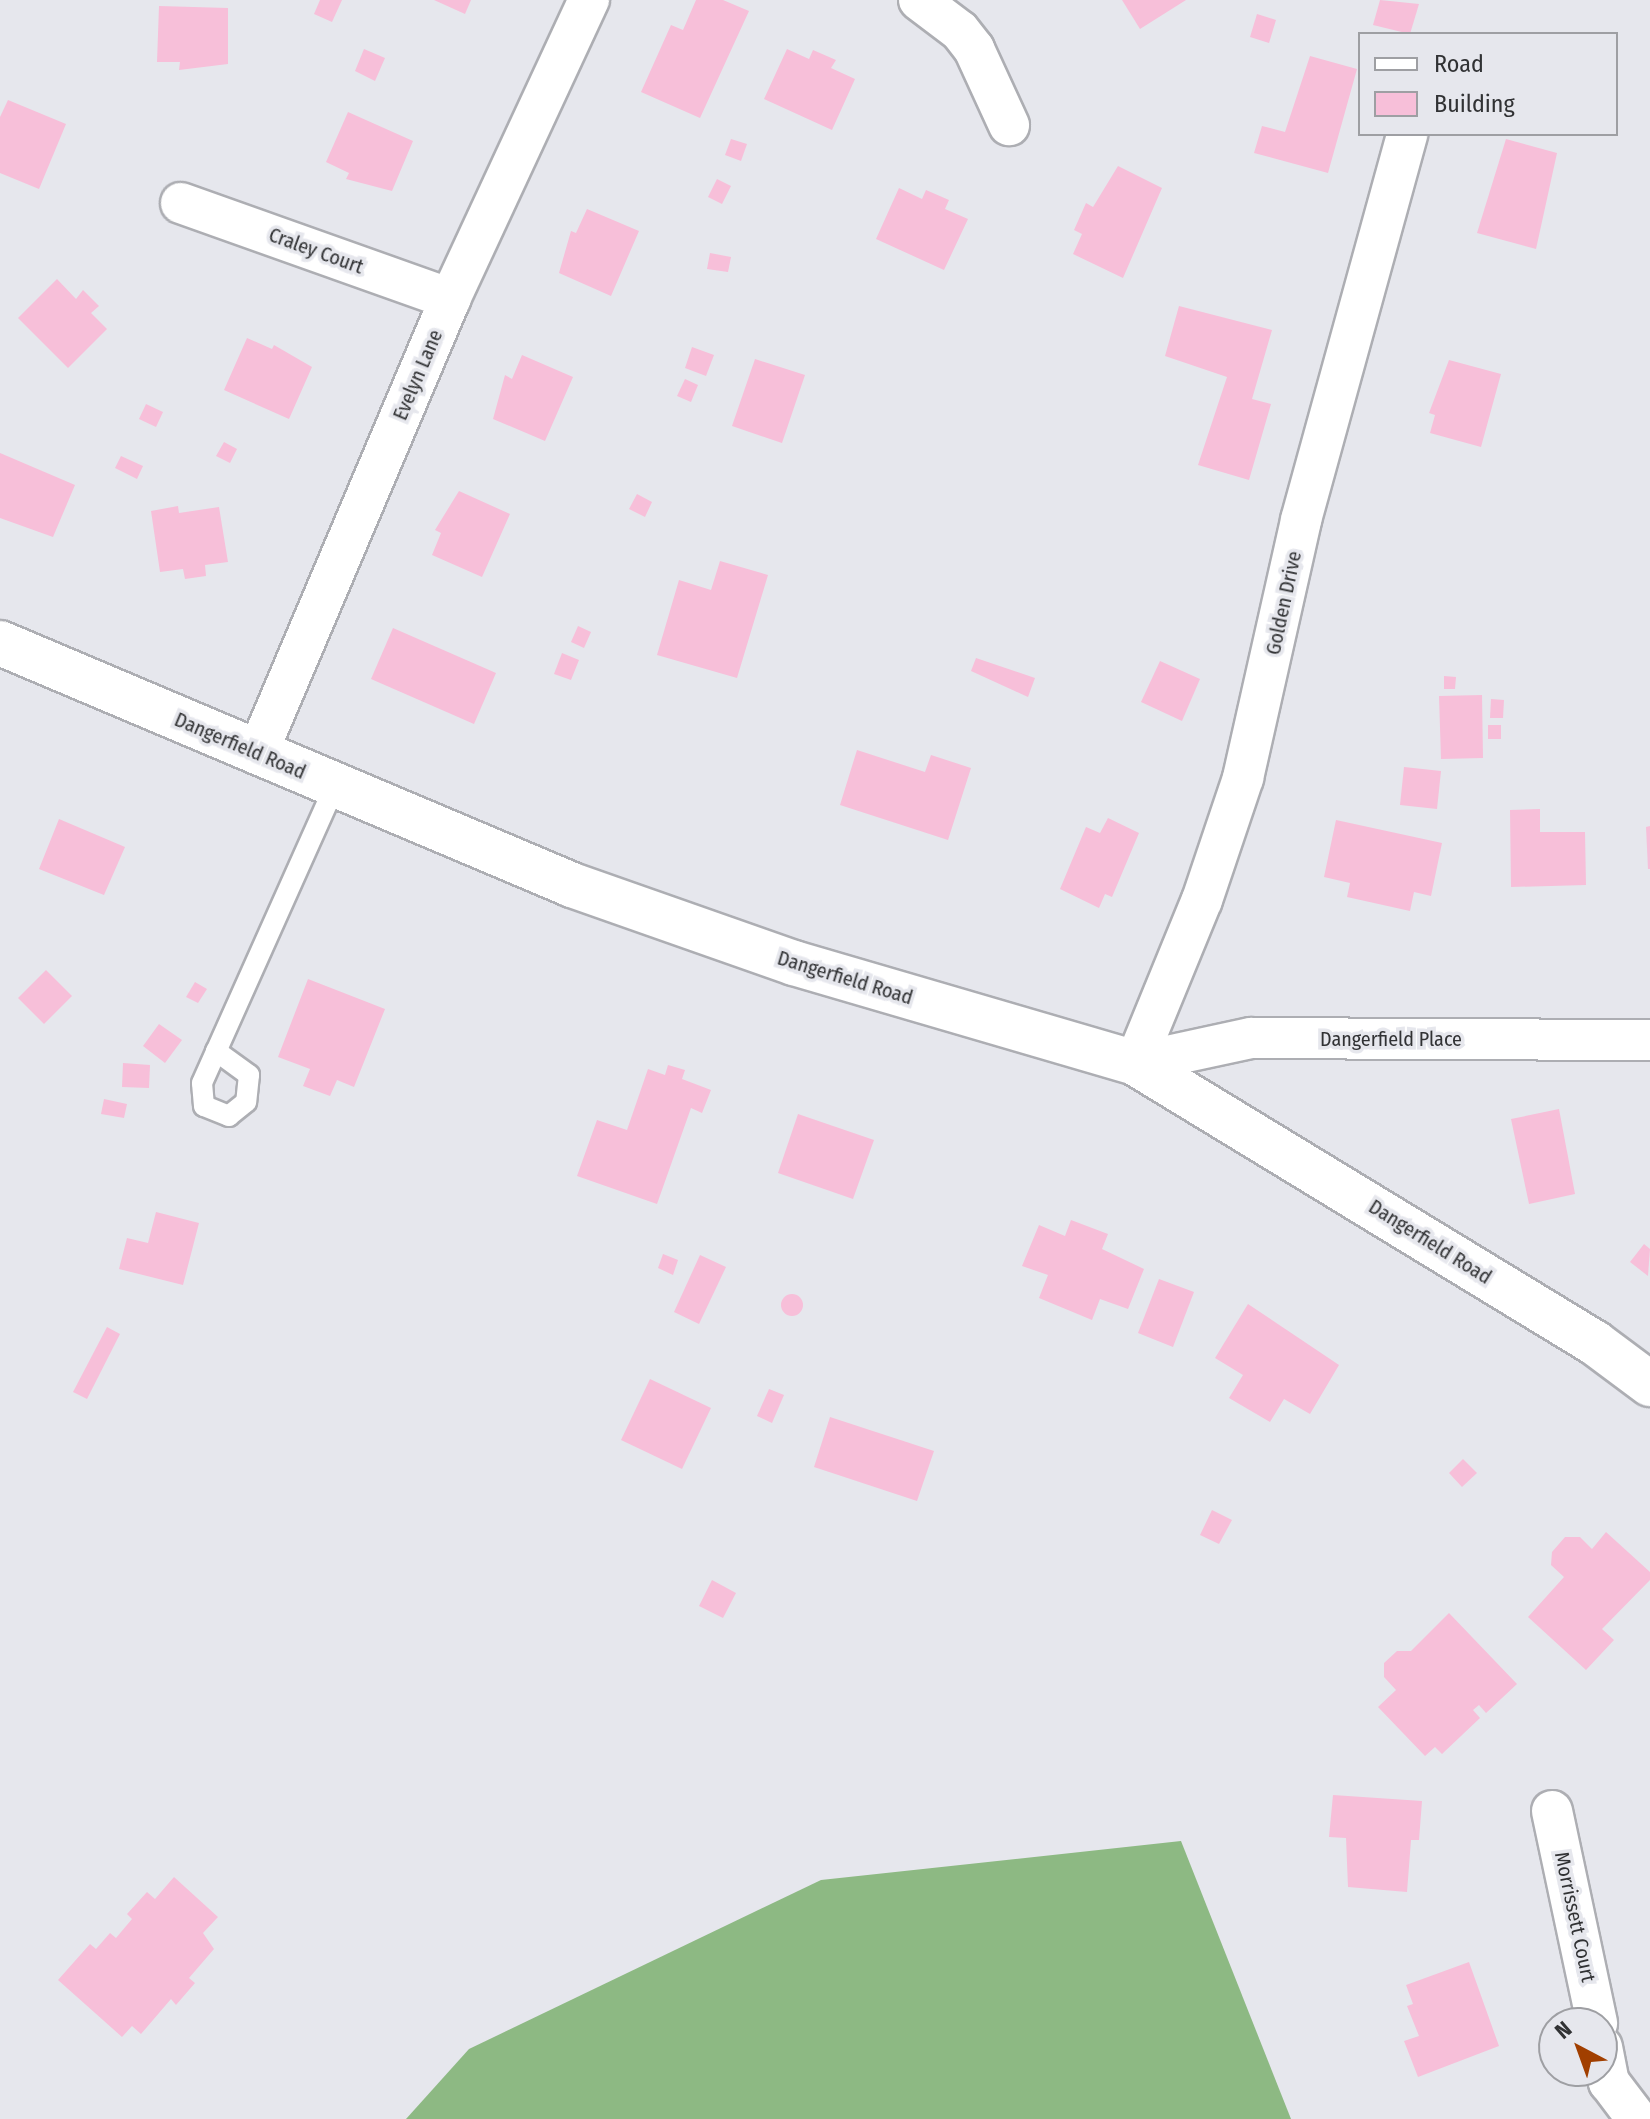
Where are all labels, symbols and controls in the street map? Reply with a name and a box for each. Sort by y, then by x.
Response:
legend [1358,32,1618,136]
text: Road [1434,50,1484,78]
text: Building [1434,90,1515,118]
street label: Craley Court [266,223,366,279]
street label: Evelyn Lane [388,326,448,424]
street label: Golden Drive [1261,549,1307,657]
street label: Dangerfield Road [171,708,309,784]
street label: Dangerfield Road [775,946,915,1010]
street label: Dangerfield Place [1320,1027,1462,1051]
street label: Dangerfield Road [1364,1195,1496,1289]
street label: Morrissett Court [1549,1850,1601,1984]
north arrow [1538,2007,1618,2087]
text: N [1549,2016,1577,2045]

